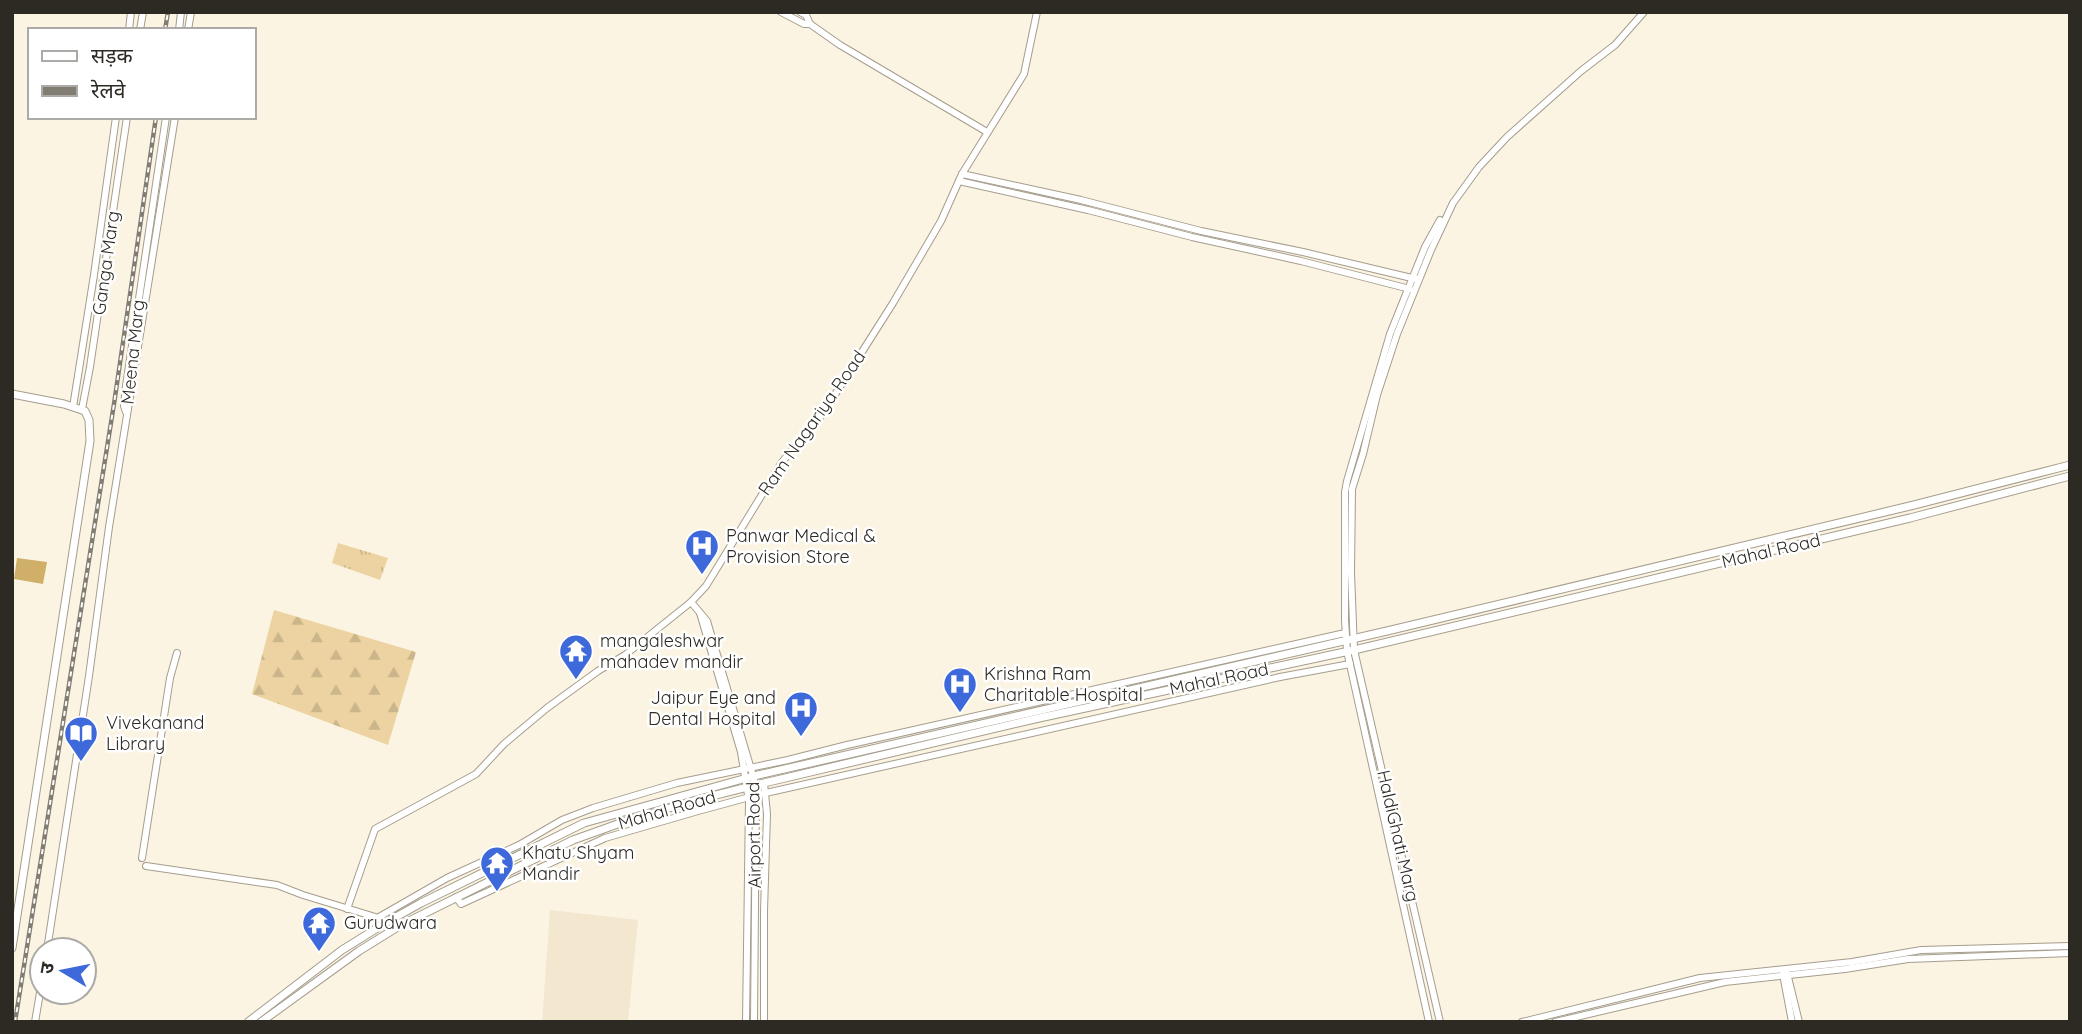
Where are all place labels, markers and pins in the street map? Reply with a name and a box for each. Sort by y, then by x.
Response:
place label: Panwar Medical & Provision Store [726,524,876,568]
hospital icon: Panwar Medical & Provision Store [683,527,721,576]
place label: mangaleshwar mahadev mandir [600,629,743,673]
temple icon: mangaleshwar mahadev mandir [557,632,595,681]
place label: Krishna Ram Charitable Hospital [984,662,1143,706]
hospital icon: Krishna Ram Charitable Hospital [941,665,979,714]
place label: Jaipur Eye and Dental Hospital [648,686,776,730]
hospital icon: Jaipur Eye and Dental Hospital [782,689,820,738]
place label: Vivekanand Library [106,711,205,755]
library icon: Vivekanand Library [62,714,100,763]
place label: Khatu Shyam Mandir [522,841,634,885]
temple icon: Khatu Shyam Mandir [478,844,516,893]
temple icon: Gurudwara [300,904,338,953]
place label: Gurudwara [344,911,437,934]

